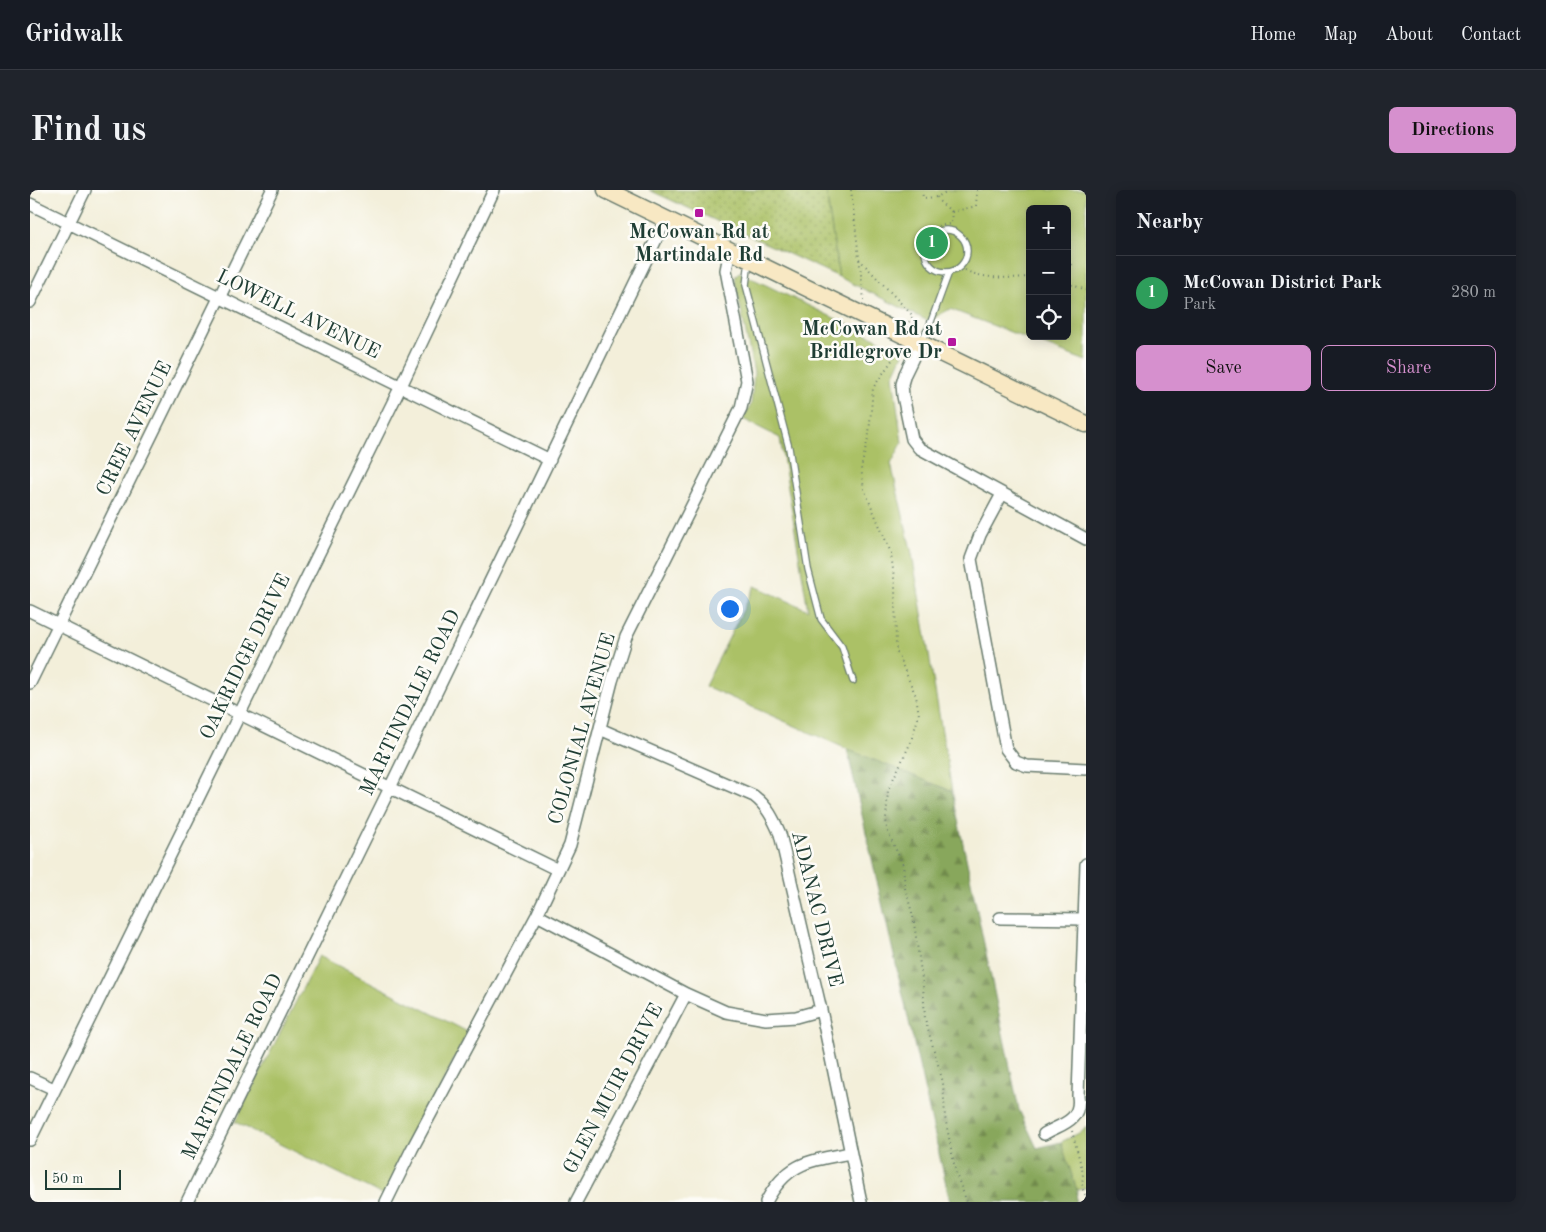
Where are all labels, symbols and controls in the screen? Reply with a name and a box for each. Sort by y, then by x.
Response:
text: Gridwalk [25,23,123,47]
text: Home [1250,26,1296,44]
text: Map [1324,26,1357,44]
text: About [1385,26,1433,44]
text: Contact [1461,26,1521,44]
button: Directions [1389,107,1516,153]
text: Find us [30,113,146,148]
map controls [1026,205,1071,340]
button: + [1026,205,1071,250]
marker: McCowan Rd at Martindale Rd [693,207,705,219]
text: Nearby [1136,212,1204,233]
place label: McCowan Rd at Martindale Rd [629,223,769,266]
pin: 1 [916,224,948,262]
button: − [1026,250,1071,295]
street label: LOWELL AVENUE [213,267,383,363]
text: McCowan District Park [1183,274,1382,293]
text: 1 [1147,285,1157,301]
text: 280 m [1451,285,1496,301]
button: locate [1026,295,1071,340]
text: Park [1183,297,1216,313]
place label: McCowan Rd at Bridlegrove Dr [802,320,942,363]
marker: McCowan Rd at Bridlegrove Dr [946,336,958,348]
button: Save [1136,345,1311,391]
button: Share [1321,345,1496,391]
street label: CREE AVENUE [94,359,176,499]
street label: OAKRIDGE DRIVE [197,571,295,743]
your location [717,596,743,622]
street label: MARTINDALE ROAD [357,607,465,799]
street label: COLONIAL AVENUE [546,631,620,827]
street label: ADANAC DRIVE [787,829,845,989]
street label: MARTINDALE ROAD [179,971,287,1163]
street label: GLEN MUIR DRIVE [561,1001,667,1177]
scale bar [45,1167,121,1190]
text: 50 m [52,1172,83,1186]

